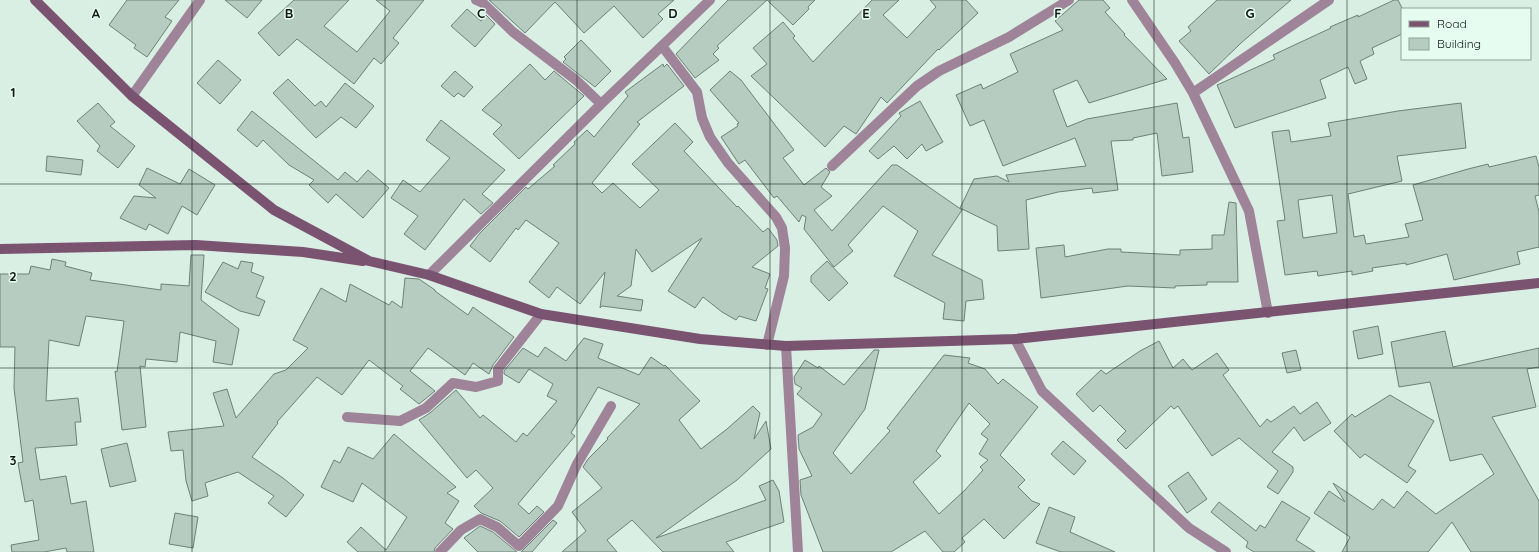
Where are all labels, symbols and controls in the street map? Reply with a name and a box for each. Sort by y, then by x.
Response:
text: A [92,5,101,21]
text: B [285,5,293,21]
text: C [477,5,485,21]
text: D [668,5,678,21]
text: E [862,5,870,21]
text: F [1054,5,1062,21]
text: G [1245,5,1255,21]
legend [1401,8,1531,60]
text: Road [1437,16,1467,31]
text: Building [1437,36,1481,51]
text: 1 [10,84,16,100]
text: 2 [9,268,17,284]
text: 3 [10,452,17,468]

